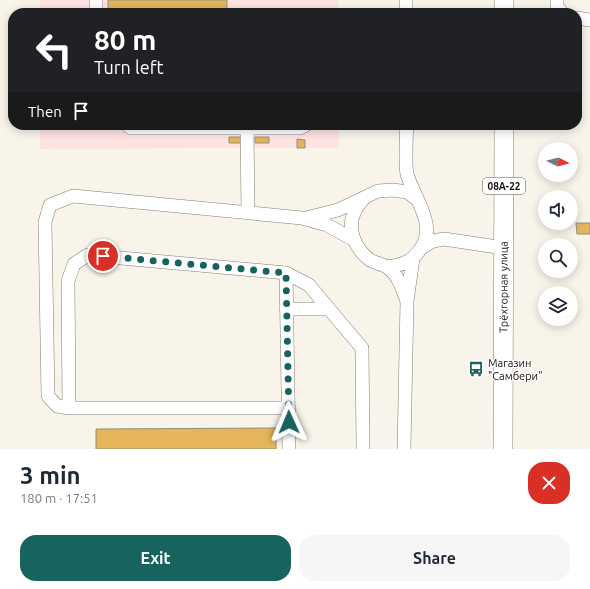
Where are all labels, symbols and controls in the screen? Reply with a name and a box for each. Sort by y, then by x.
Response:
icon: left [28,24,80,76]
text: 80 m [94,24,156,55]
text: Turn left [94,57,164,77]
icon: arrive [70,100,92,122]
text: Then [28,103,62,120]
north arrow [538,142,578,182]
map controls [538,142,578,326]
road number: 08А-22 [483,178,525,194]
button: sound [538,190,578,230]
button: search [538,238,578,278]
pin [86,239,120,273]
street label: Трёхгорная улица [497,241,510,333]
icon: arrive [92,245,114,267]
button: layers [538,286,578,326]
place label: Магазин "Самбери" [488,357,543,382]
bus stop icon: Магазин "Самбери" [467,360,485,378]
position arrow [268,401,310,443]
text: 3 min [20,462,81,489]
button: close [528,462,570,504]
text: 180 m · 17:51 [20,491,98,505]
button: Exit [20,535,291,581]
button: Share [299,535,570,581]

